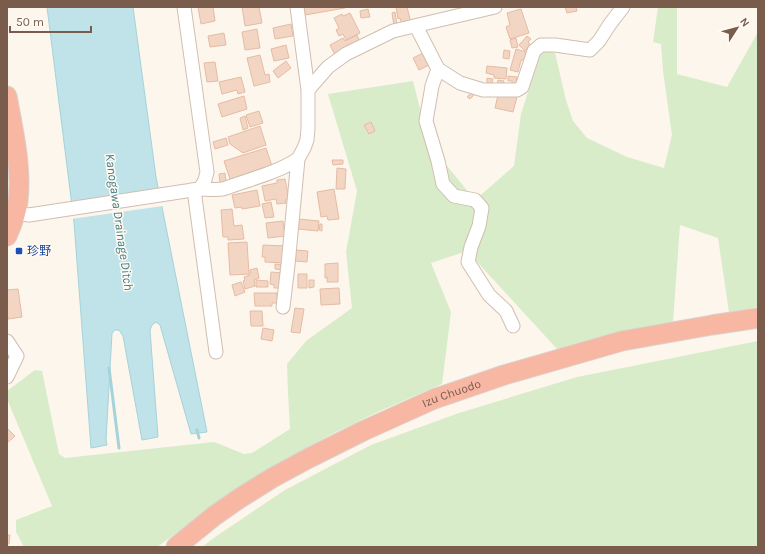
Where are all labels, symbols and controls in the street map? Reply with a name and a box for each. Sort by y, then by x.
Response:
scale bar [10,8,91,34]
north arrow [717,8,757,48]
text: 50 m [16,15,44,29]
text: N [737,15,752,29]
water label: Kanogawa Drainage Ditch [102,153,137,291]
place label: 珍野 [27,244,51,258]
marker: 珍野 [14,246,24,256]
street label: Izu Chuodo [420,376,483,410]

